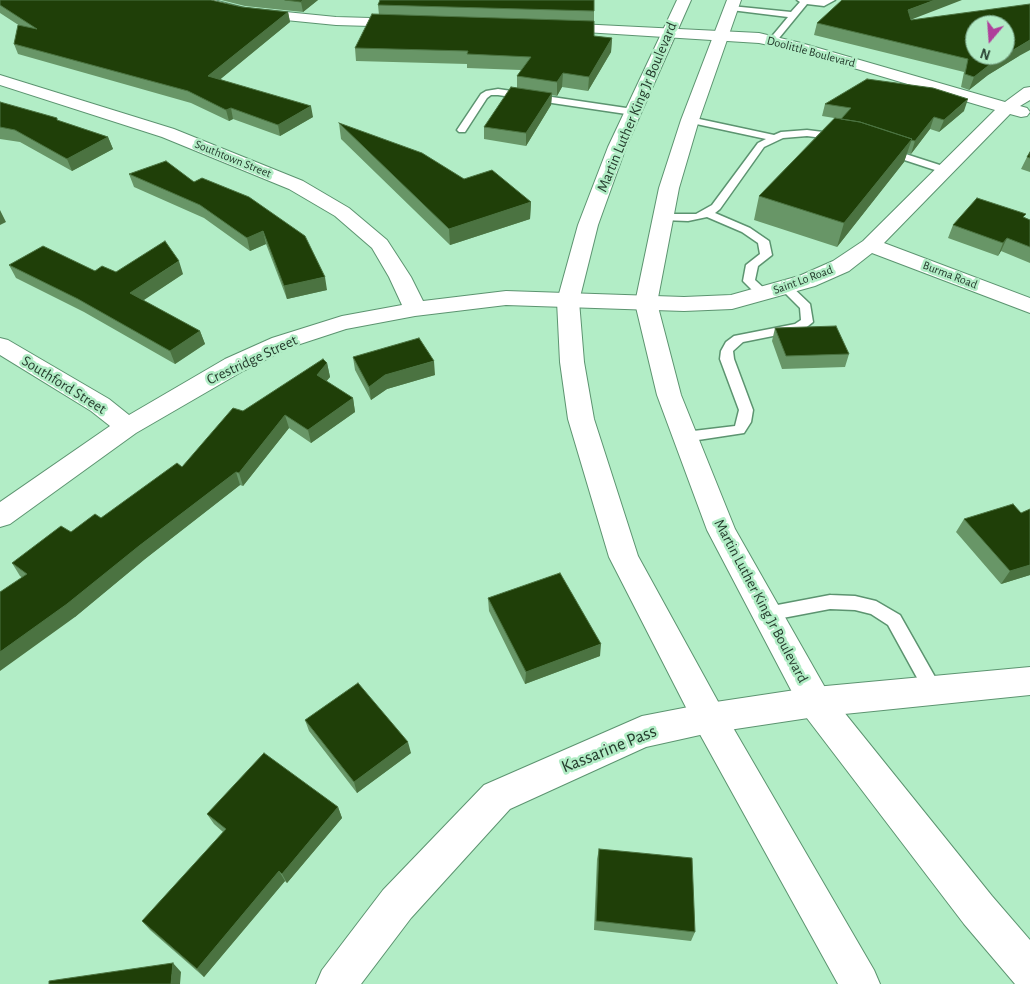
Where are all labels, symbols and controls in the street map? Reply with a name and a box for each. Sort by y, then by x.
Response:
north arrow [965,15,1015,65]
street label: Martin Luther King Jr Boulevard [593,19,681,195]
street label: Doolittle Boulevard [765,33,857,71]
text: N [979,45,992,61]
street label: Southtown Street [193,137,273,181]
street label: Burma Road [921,258,979,292]
street label: Saint Lo Road [771,263,835,297]
street label: Crestridge Street [204,331,300,389]
street label: Southford Street [18,352,110,418]
street label: Martin Luther King Jr Boulevard [710,516,812,686]
street label: Kassarine Pass [558,720,660,778]

